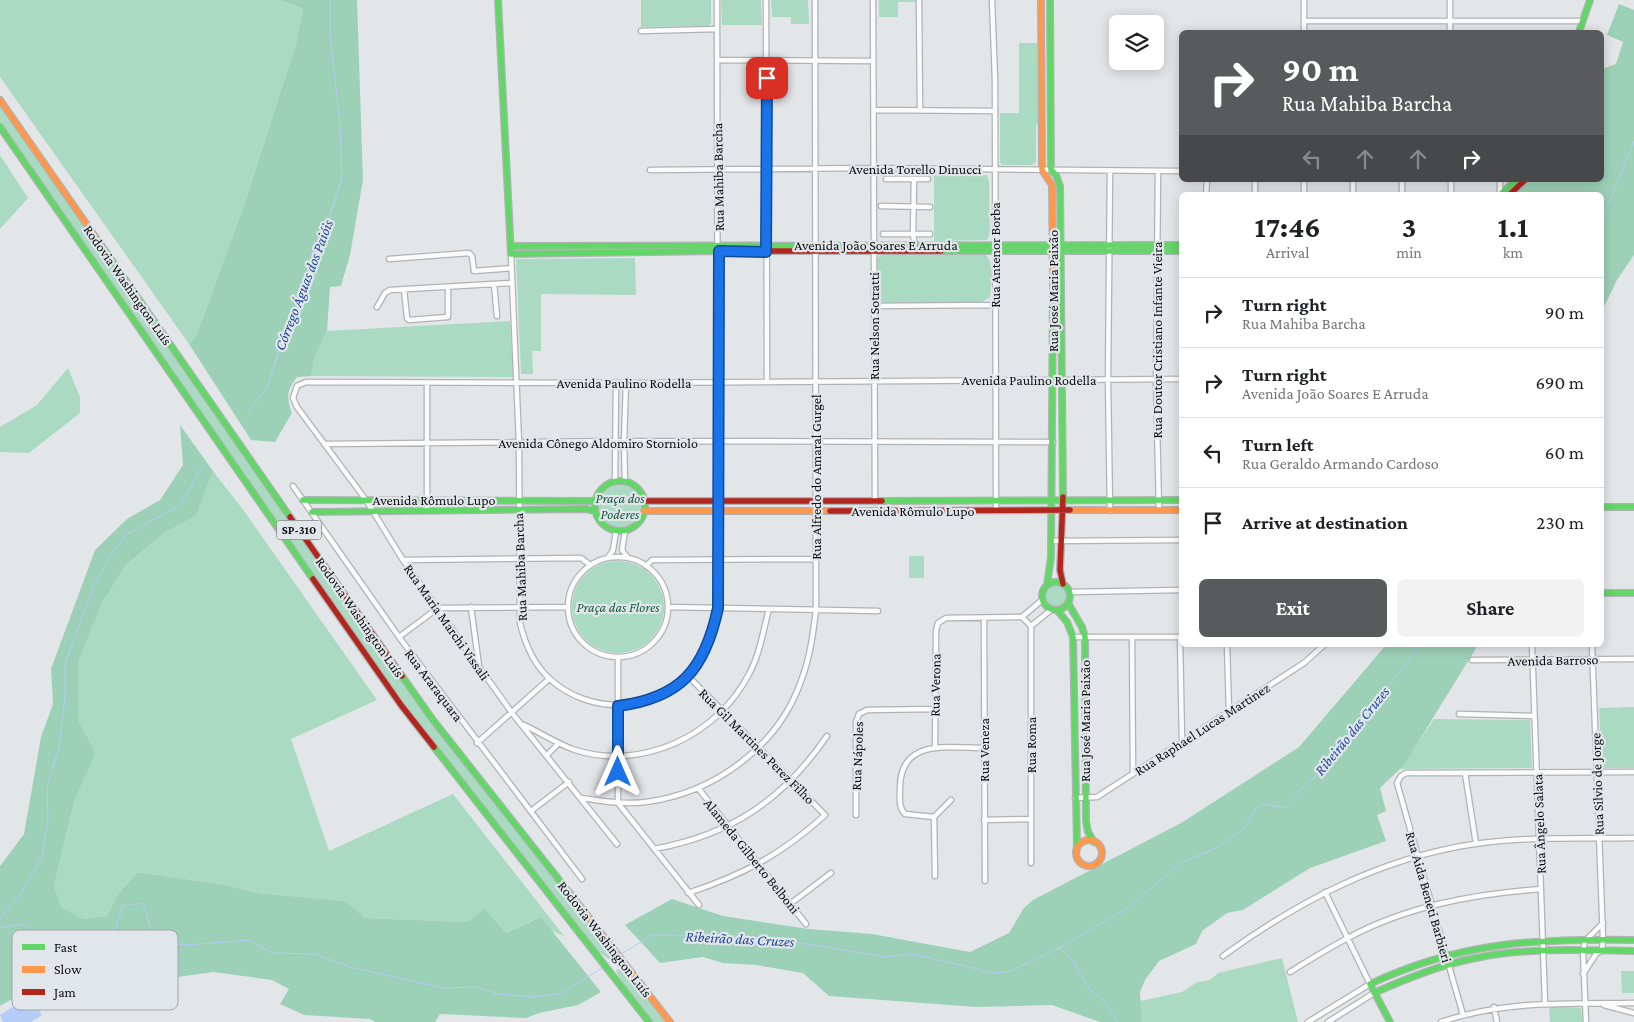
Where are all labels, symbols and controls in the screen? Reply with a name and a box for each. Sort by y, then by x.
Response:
map controls [1109,15,1164,70]
button: layers [1109,15,1164,70]
icon: right [1199,50,1264,115]
text: 90 m [1282,50,1359,89]
pin [746,57,788,99]
icon: arrive [753,64,781,92]
text: Rua Mahiba Barcha [1282,91,1452,116]
street label: Rua Mahiba Barcha [709,122,727,231]
icon: left [1298,145,1326,173]
icon: ahead [1351,145,1379,173]
icon: ahead [1404,145,1432,173]
icon: right [1457,145,1485,173]
street label: Avenida Torello Dinucci [849,161,982,177]
street label: Rua Antenor Borba [987,202,1003,308]
text: 17:46 [1255,210,1321,243]
text: 3 [1402,210,1416,243]
text: 1.1 [1498,210,1528,243]
water label: Córrego Águas dos Paióis [272,217,337,353]
street label: Rodovia Washington Luís [80,222,176,348]
street label: Rua José Maria Paixão [1045,230,1061,352]
street label: Avenida João Soares E Arruda [794,237,958,253]
street label: Rua Doutor Cristiano Infante Vieira [1149,241,1165,438]
text: Arrival [1266,244,1309,261]
text: min [1396,244,1422,261]
text: km [1503,244,1523,261]
street label: Rua Nelson Sotratti [866,272,882,380]
text: Turn right [1242,294,1327,315]
icon: right [1199,299,1227,327]
text: 90 m [1545,302,1584,323]
text: Rua Mahiba Barcha [1242,315,1366,332]
text: Turn right [1242,364,1327,385]
icon: right [1199,369,1227,397]
street label: Avenida Paulino Rodella [962,372,1097,388]
text: 690 m [1536,372,1584,393]
street label: Avenida Paulino Rodella [557,375,692,391]
text: Avenida João Soares E Arruda [1242,385,1429,402]
street label: Rua Alfredo do Amaral Gurgel [808,394,824,560]
text: Turn left [1242,434,1314,455]
street label: Avenida Cônego Aldomiro Storniolo [498,435,698,451]
icon: left [1199,439,1227,467]
text: 60 m [1545,442,1584,463]
text: Rua Geraldo Armando Cardoso [1242,455,1439,472]
park label: Praça dos Poderes [595,490,645,522]
street label: Avenida Rômulo Lupo [373,492,495,508]
street label: Avenida Rômulo Lupo [852,503,974,519]
icon: arrive [1199,509,1227,537]
street label: Rua Mahiba Barcha [510,512,530,621]
text: Arrive at destination [1242,512,1408,533]
text: 230 m [1536,512,1584,533]
road number: SP-310 [276,520,322,540]
street label: Rodovia Washington Luís [312,554,408,680]
street label: Rua Maria Marchi Vissali [401,561,493,684]
button: Exit [1199,579,1387,637]
button: Share [1397,579,1584,637]
park label: Praça das Flores [576,599,660,615]
street label: Rua Araraquara [402,646,467,725]
street label: Avenida Barroso [1507,651,1599,669]
street label: Rua Verona [926,653,944,717]
street label: Rua José Maria Paixão [1077,660,1093,782]
street label: Rua Raphael Lucas Martinez [1131,679,1273,779]
water label: Ribeirão das Cruzes [1311,683,1393,778]
street label: Rua Gil Martines Perez Filho [696,685,818,807]
street label: Rua Roma [1023,716,1039,773]
street label: Rua Veneza [976,718,992,782]
street label: Rua Nápoles [848,721,866,791]
street label: Rua Silvio de Jorge [1587,732,1607,836]
position arrow [591,745,643,797]
street label: Rua Ângelo Salata [1529,773,1549,874]
street label: Alameda Gilberto Belboni [701,795,804,917]
street label: Rua Aida Beneti Barbieri [1403,830,1455,965]
street label: Rodovia Washington Luís [555,878,655,1000]
water label: Ribeirão das Cruzes [685,928,795,950]
legend [12,930,178,1010]
text: Fast [54,939,78,955]
text: Slow [54,961,82,977]
text: Jam [52,984,76,1000]

